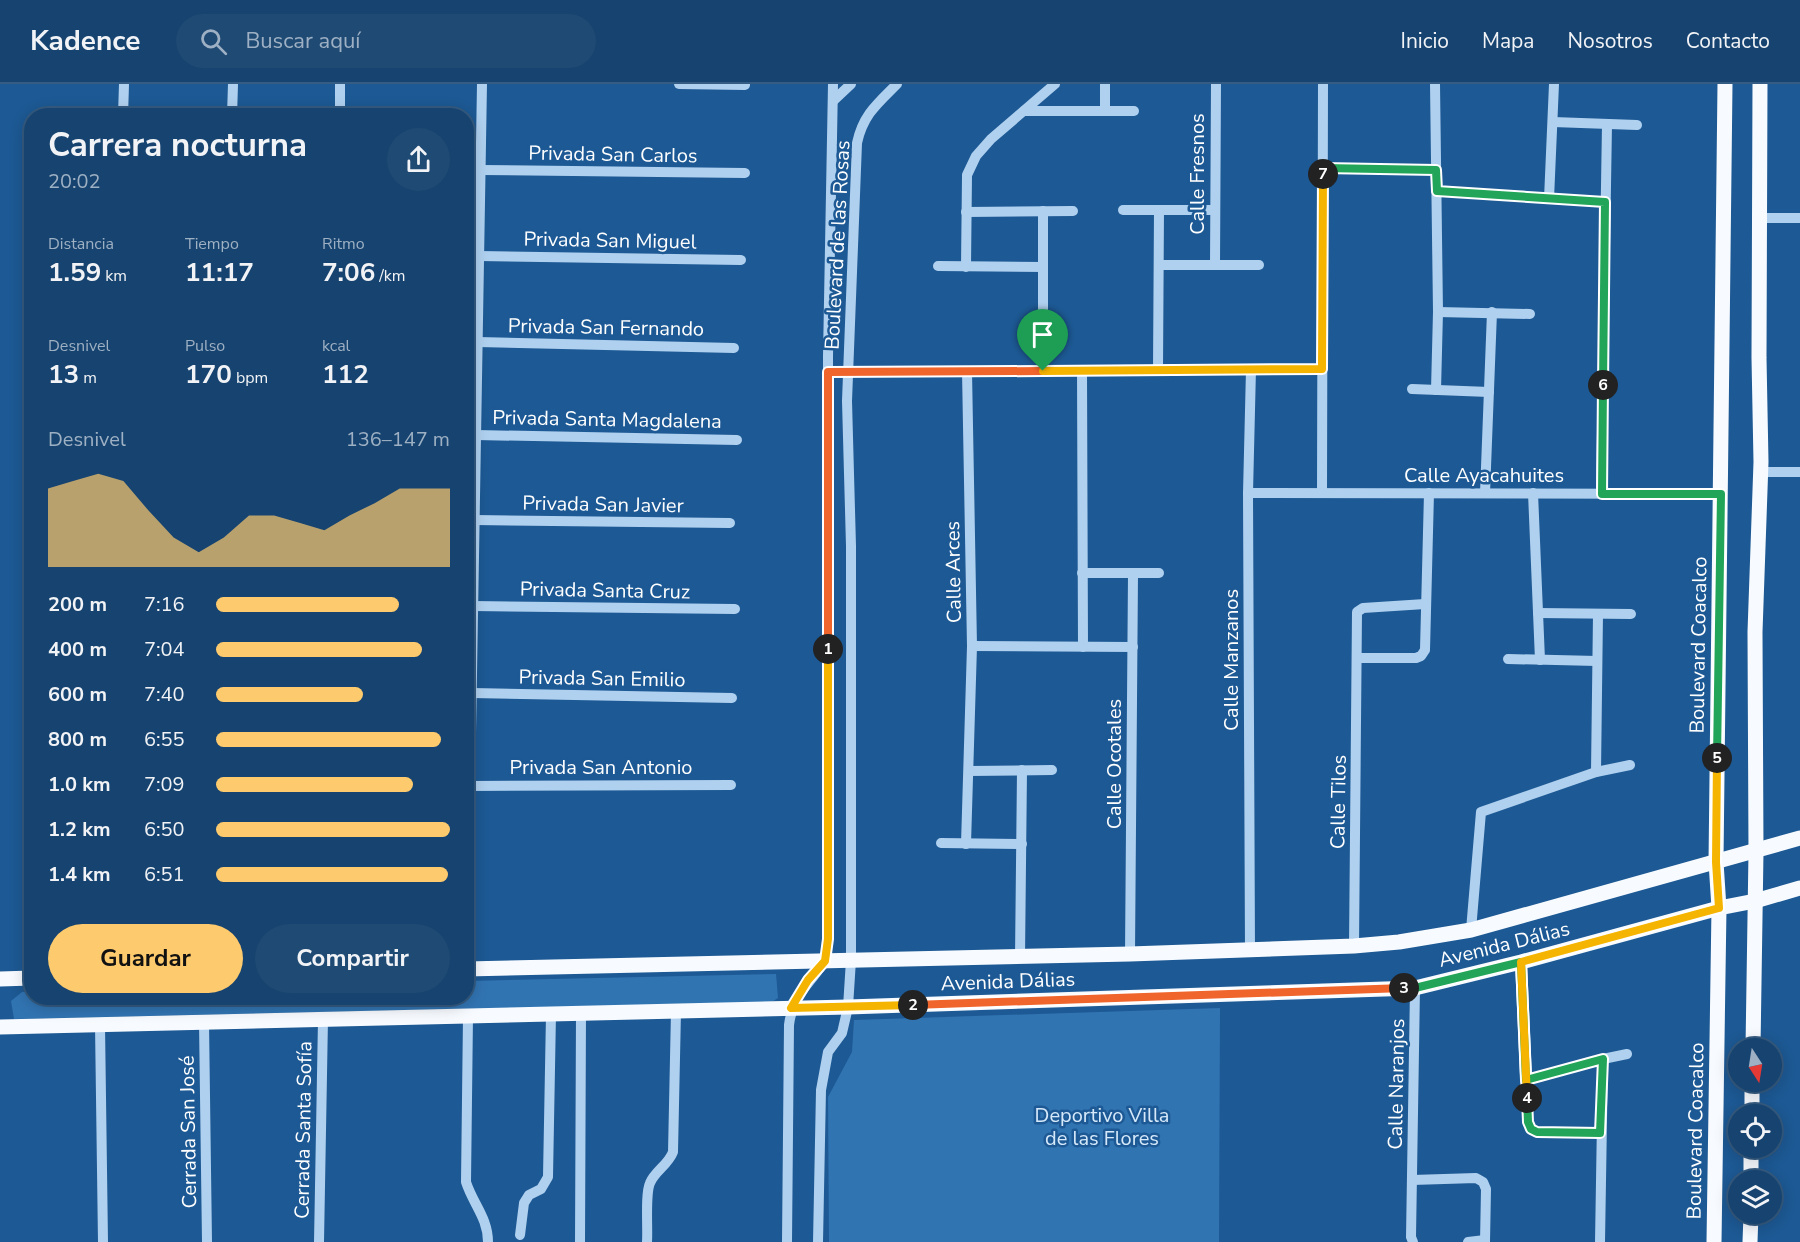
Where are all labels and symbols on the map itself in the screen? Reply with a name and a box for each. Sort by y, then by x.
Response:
street label: Calle Fresnos [1184,113,1211,235]
street label: Privada San Carlos [528,140,698,169]
street label: Boulevard de las Rosas [819,140,856,350]
pin: 7 [1308,159,1338,189]
street label: Privada San Miguel [523,225,697,256]
pin [1017,309,1068,371]
street label: Privada San Fernando [508,312,704,343]
pin: 6 [1588,370,1618,400]
street label: Privada Santa Magdalena [492,404,722,435]
street label: Calle Ayacahuites [1404,462,1564,489]
street label: Privada San Javier [522,490,684,519]
street label: Calle Arces [939,521,968,623]
street label: Boulevard Coacalco [1683,556,1714,734]
street label: Privada Santa Cruz [520,576,690,605]
street label: Calle Manzanos [1218,589,1245,731]
pin: 1 [813,634,843,664]
street label: Privada San Emilio [518,664,686,693]
street label: Calle Ocotales [1101,699,1128,829]
pin: 5 [1702,743,1732,773]
street label: Privada San Antonio [510,754,692,781]
street label: Calle Tilos [1324,755,1353,849]
street label: Avenida Dálias [1436,915,1573,974]
street label: Avenida Dálias [940,966,1076,997]
pin: 3 [1389,973,1419,1003]
pin: 2 [898,990,928,1020]
street label: Calle Naranjos [1382,1018,1411,1150]
north arrow [1728,1038,1782,1092]
street label: Cerrada Santa Sofía [288,1041,319,1219]
street label: Boulevard Coacalco [1680,1042,1711,1220]
street label: Cerrada San José [174,1055,203,1209]
pin: 4 [1512,1083,1542,1113]
park label: Deportivo Villa de las Flores [1035,1102,1169,1152]

